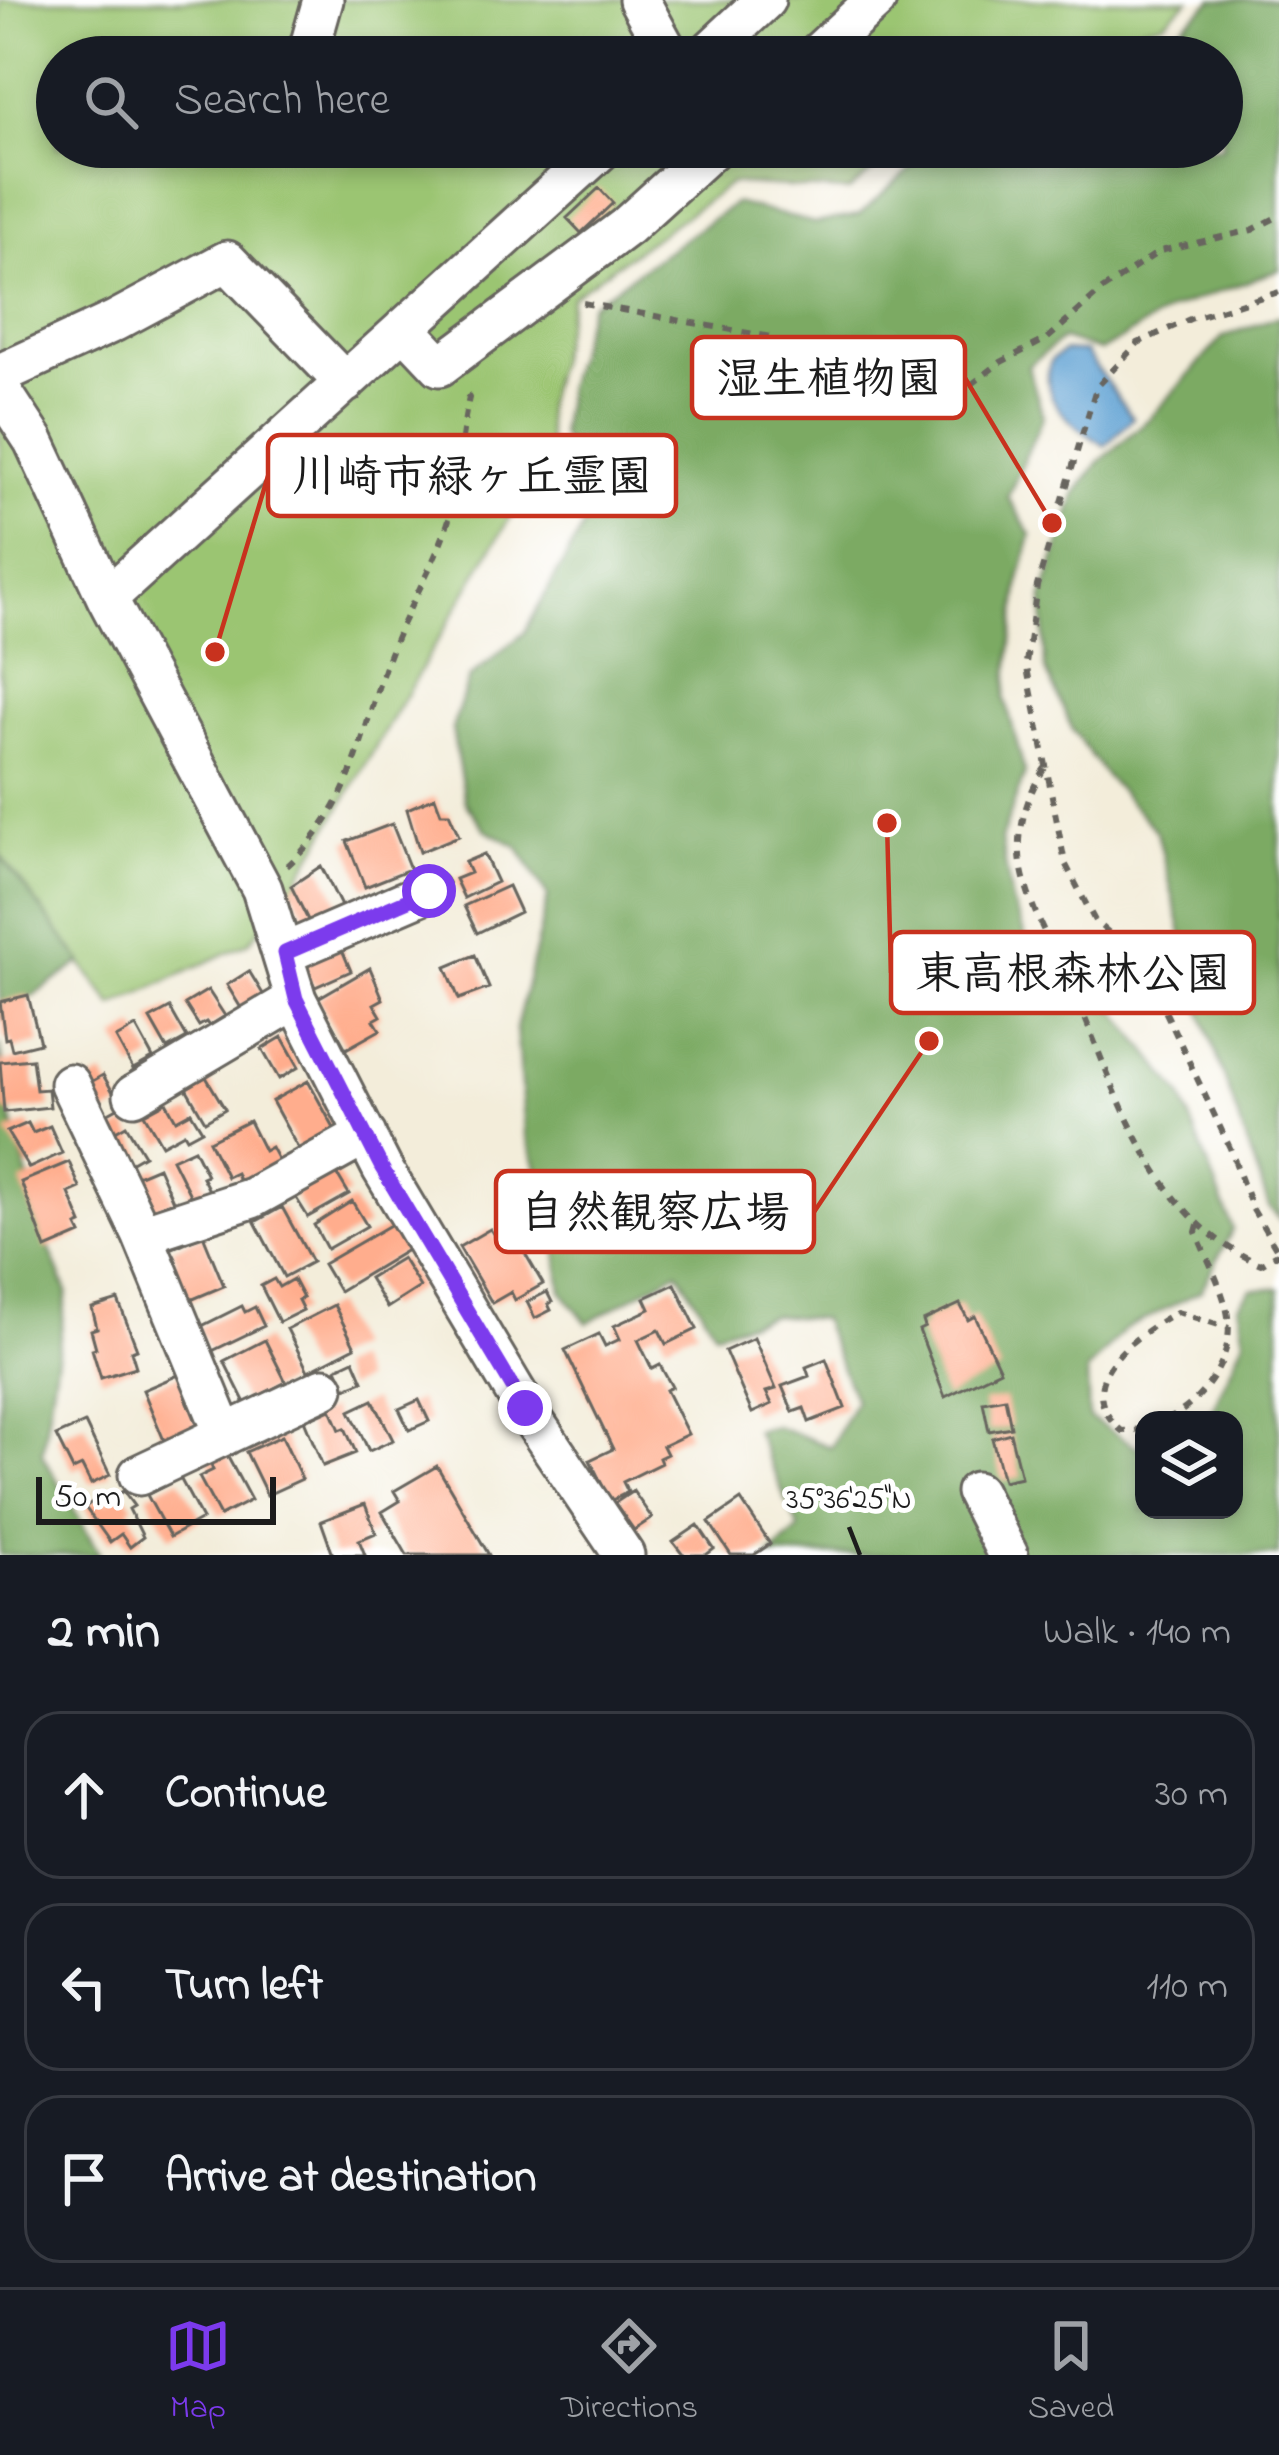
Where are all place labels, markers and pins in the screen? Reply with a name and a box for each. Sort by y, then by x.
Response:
callout: 湿生植物園 [692,337,965,418]
callout: 川崎市緑ヶ丘霊園 [268,435,676,516]
callout: 東高根森林公園 [891,932,1254,1013]
callout: 自然観察広場 [496,1171,814,1252]

